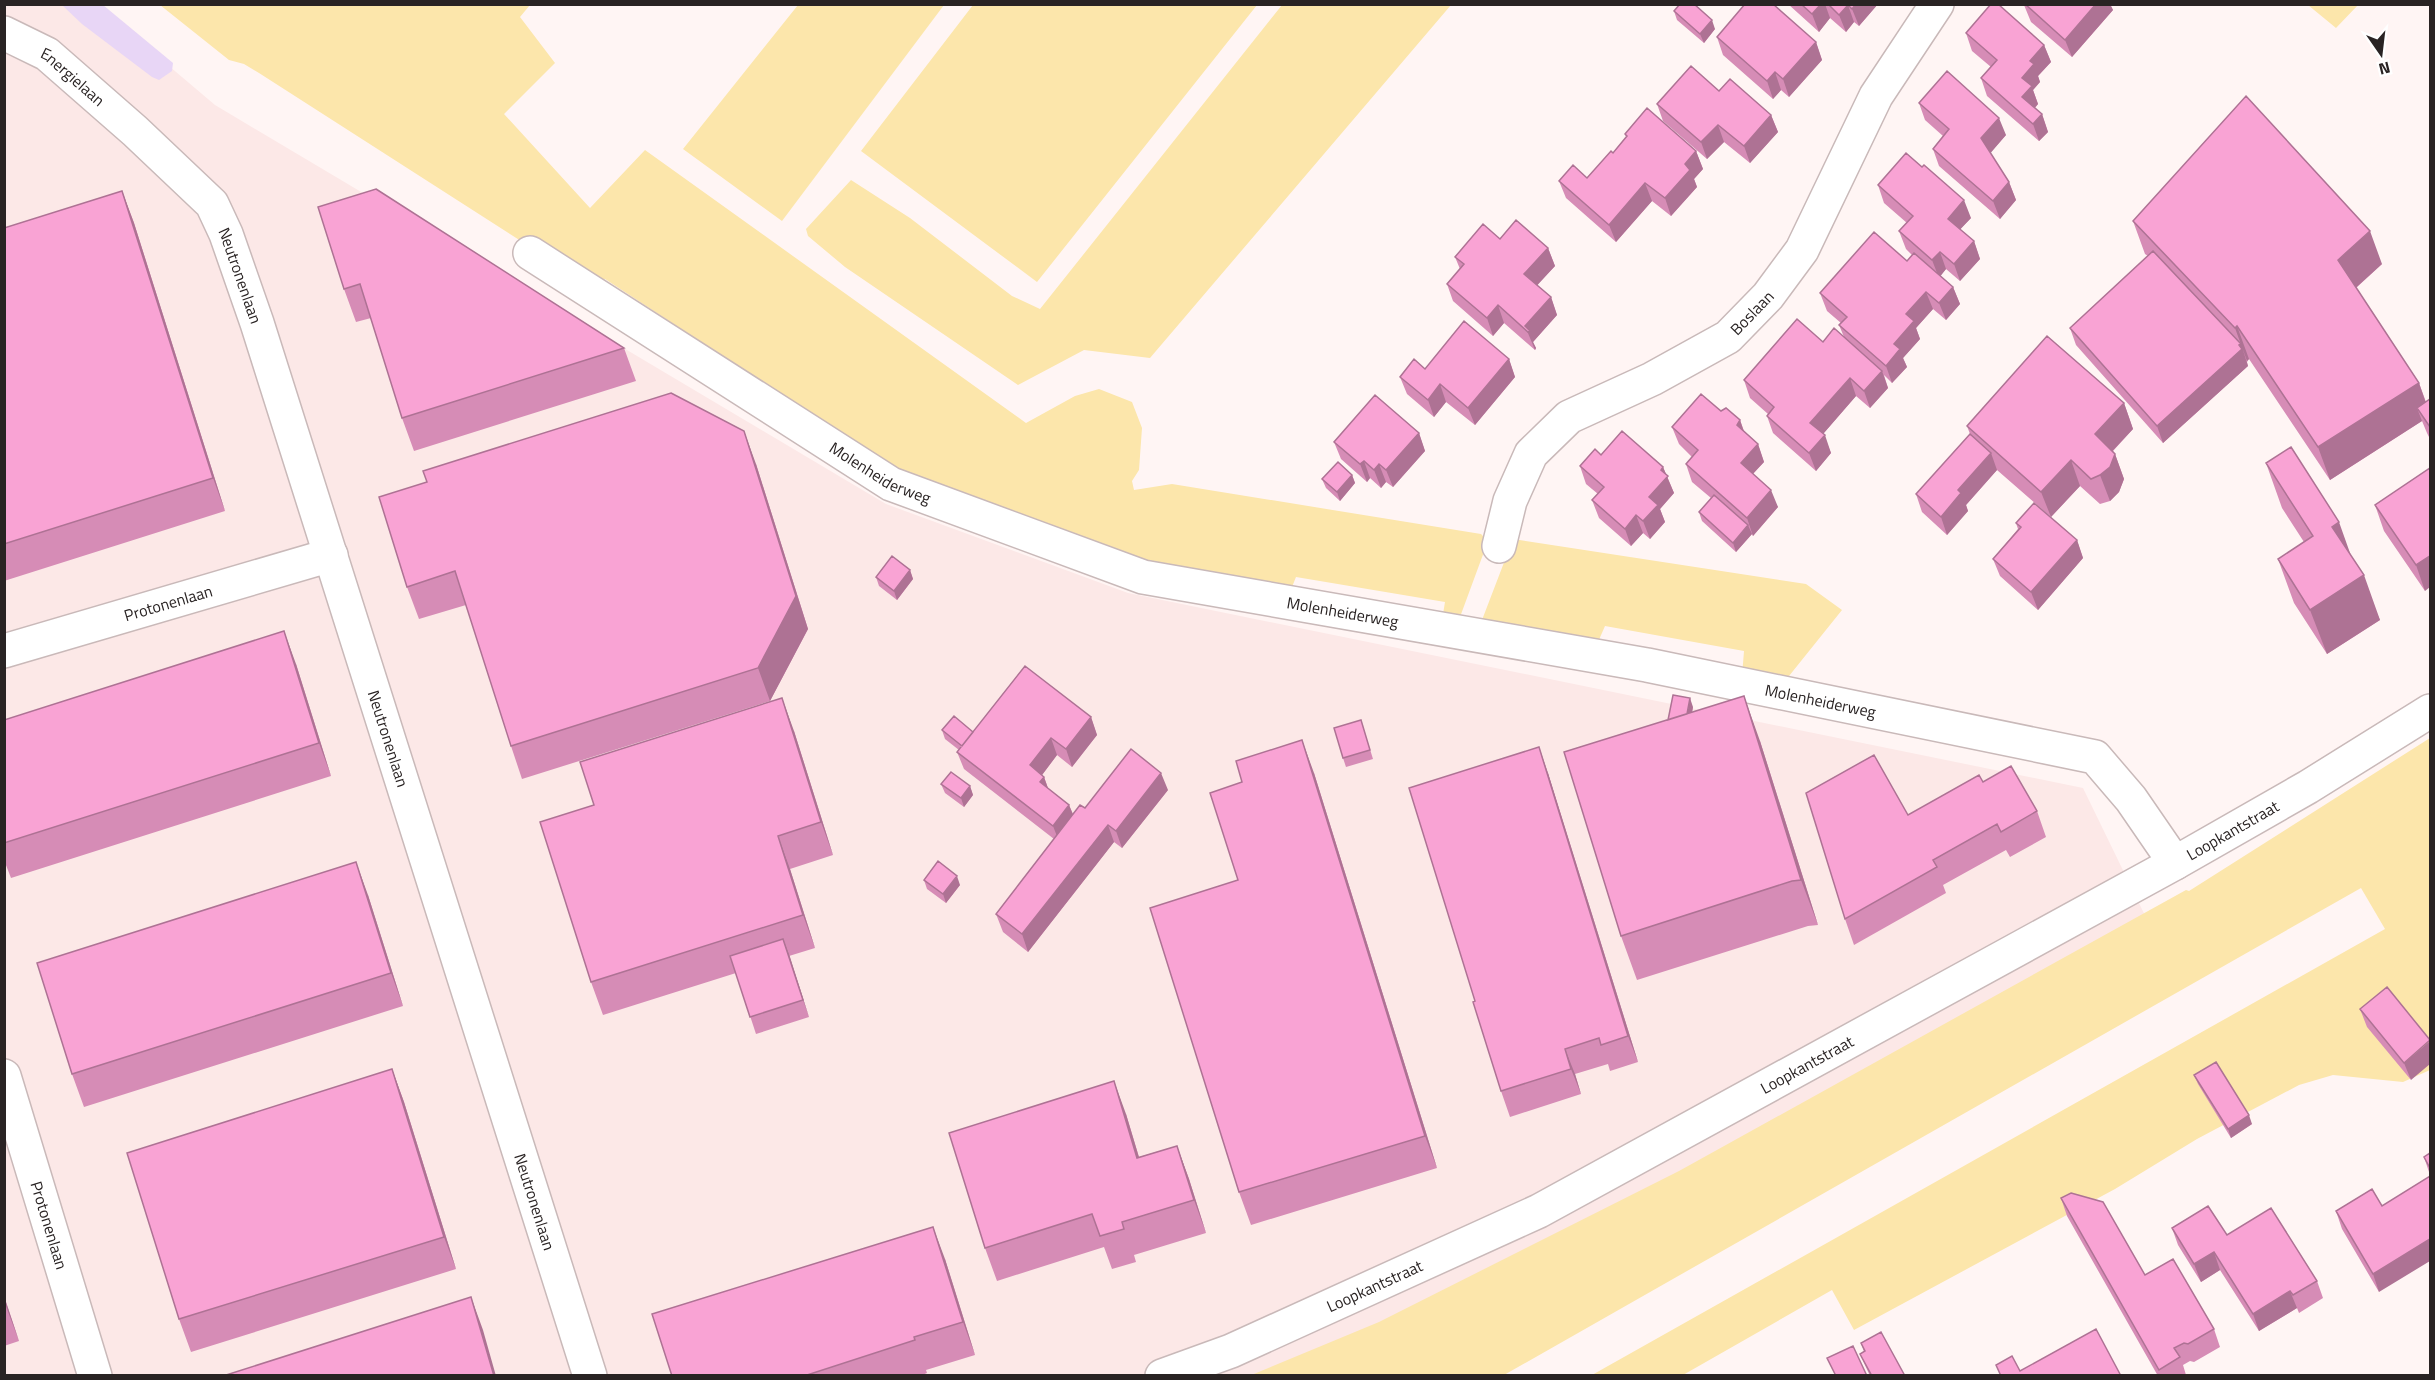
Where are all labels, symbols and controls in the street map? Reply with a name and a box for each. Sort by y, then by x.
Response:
north arrow [2351,24,2411,84]
street label: Energielaan [37,41,110,112]
text: N [2376,56,2393,82]
street label: Neutronenlaan [212,223,268,327]
street label: Boslaan [1724,285,1779,340]
street label: Molenheiderweg [825,436,934,510]
street label: Protonenlaan [121,579,215,627]
street label: Molenheiderweg [1285,590,1400,633]
street label: Molenheiderweg [1763,678,1878,724]
street label: Neutronenlaan [362,687,415,790]
street label: Loopkantstraat [2182,794,2284,866]
street label: Loopkantstraat [1756,1029,1858,1100]
street label: Neutronenlaan [508,1150,562,1253]
street label: Protonenlaan [25,1178,74,1272]
street label: Loopkantstraat [1323,1253,1427,1318]

